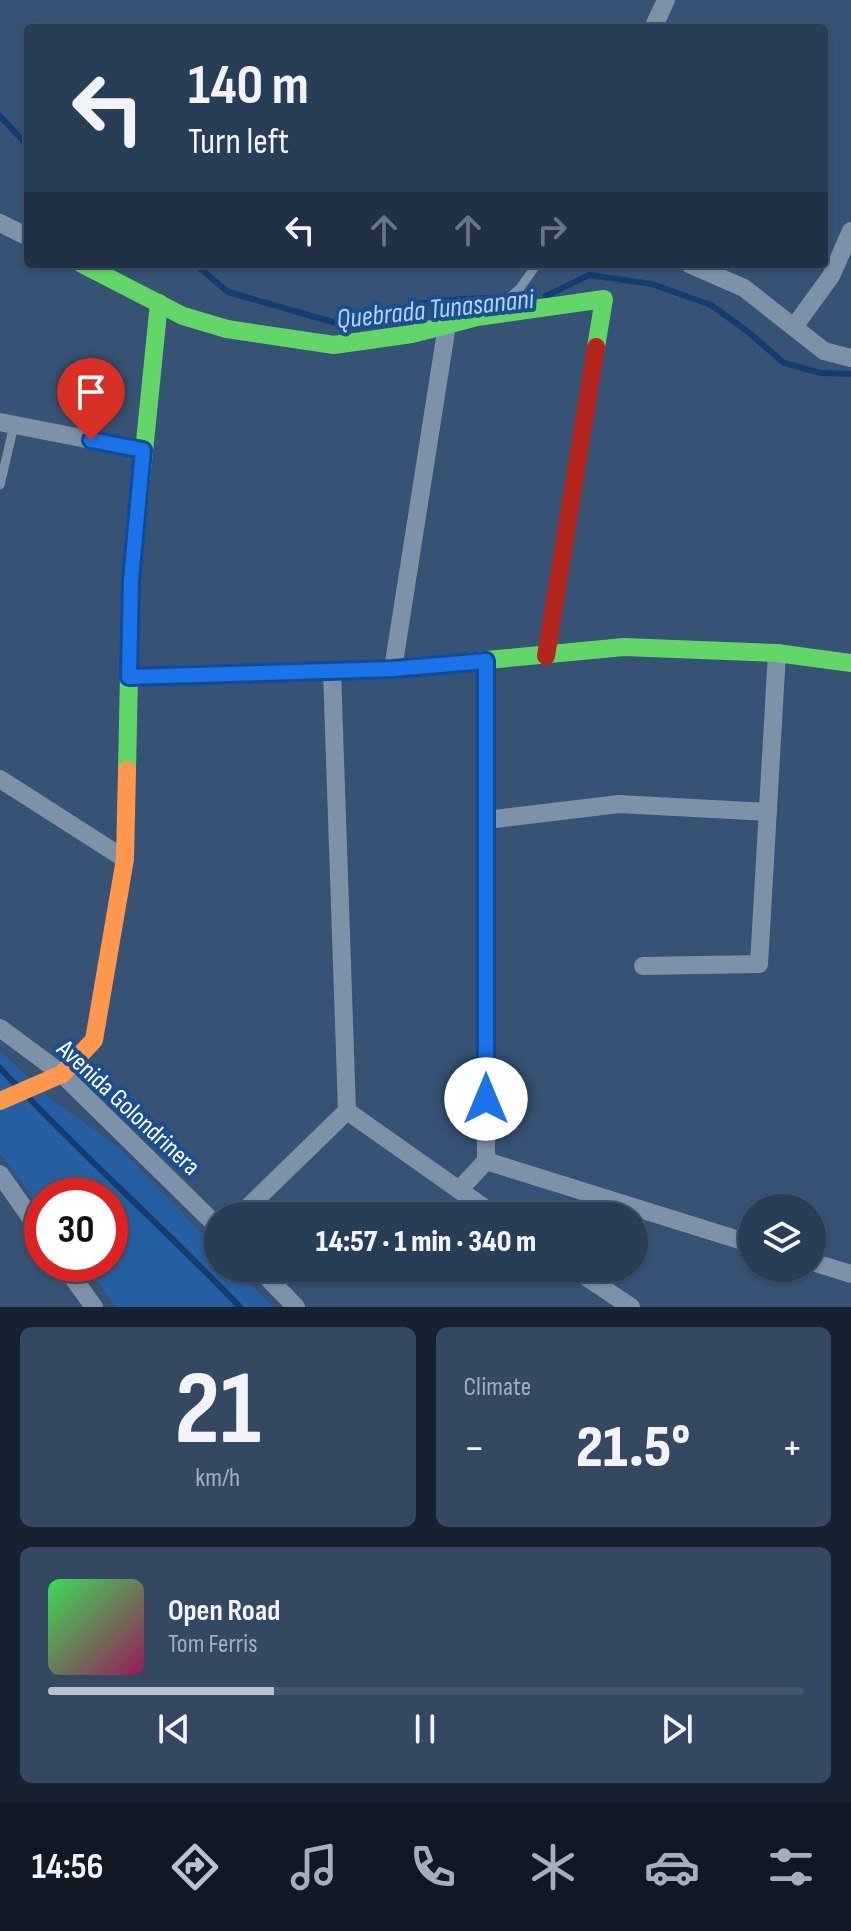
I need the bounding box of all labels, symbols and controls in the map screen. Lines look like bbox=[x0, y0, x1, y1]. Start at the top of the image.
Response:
text: 140 m bbox=[188, 53, 309, 120]
icon: left bbox=[56, 56, 160, 160]
text: Turn left bbox=[188, 121, 289, 164]
icon: left bbox=[278, 208, 322, 252]
icon: ahead bbox=[362, 208, 406, 252]
icon: ahead bbox=[446, 208, 490, 252]
icon: right bbox=[530, 208, 574, 252]
water label: Quebrada Tunasanani bbox=[335, 283, 536, 336]
pin bbox=[57, 358, 125, 440]
icon: arrive bbox=[69, 370, 113, 414]
street label: Avenida Golondrinera bbox=[49, 1033, 206, 1182]
position arrow bbox=[444, 1057, 528, 1141]
speed limit sign: 30 bbox=[24, 1178, 128, 1282]
map controls bbox=[738, 1194, 826, 1282]
button: layers bbox=[738, 1194, 826, 1282]
text: 14:57 · 1 min · 340 m bbox=[316, 1224, 536, 1260]
text: 21 bbox=[175, 1348, 261, 1473]
text: Climate bbox=[464, 1372, 531, 1403]
text: 21.5° bbox=[576, 1412, 690, 1484]
text: − bbox=[464, 1422, 485, 1475]
text: + bbox=[781, 1422, 803, 1475]
text: km/h bbox=[195, 1463, 240, 1494]
text: Open Road bbox=[168, 1593, 280, 1629]
text: Tom Ferris bbox=[168, 1629, 258, 1660]
icon: previous bbox=[152, 1707, 196, 1751]
icon: pause bbox=[403, 1707, 447, 1751]
icon: next bbox=[655, 1707, 699, 1751]
icon: directions bbox=[167, 1839, 223, 1895]
icon: music bbox=[286, 1839, 342, 1895]
icon: phone bbox=[405, 1839, 461, 1895]
icon: climate bbox=[525, 1839, 581, 1895]
icon: car bbox=[644, 1839, 700, 1895]
icon: filters bbox=[763, 1839, 819, 1895]
text: 14:56 bbox=[32, 1846, 104, 1889]

